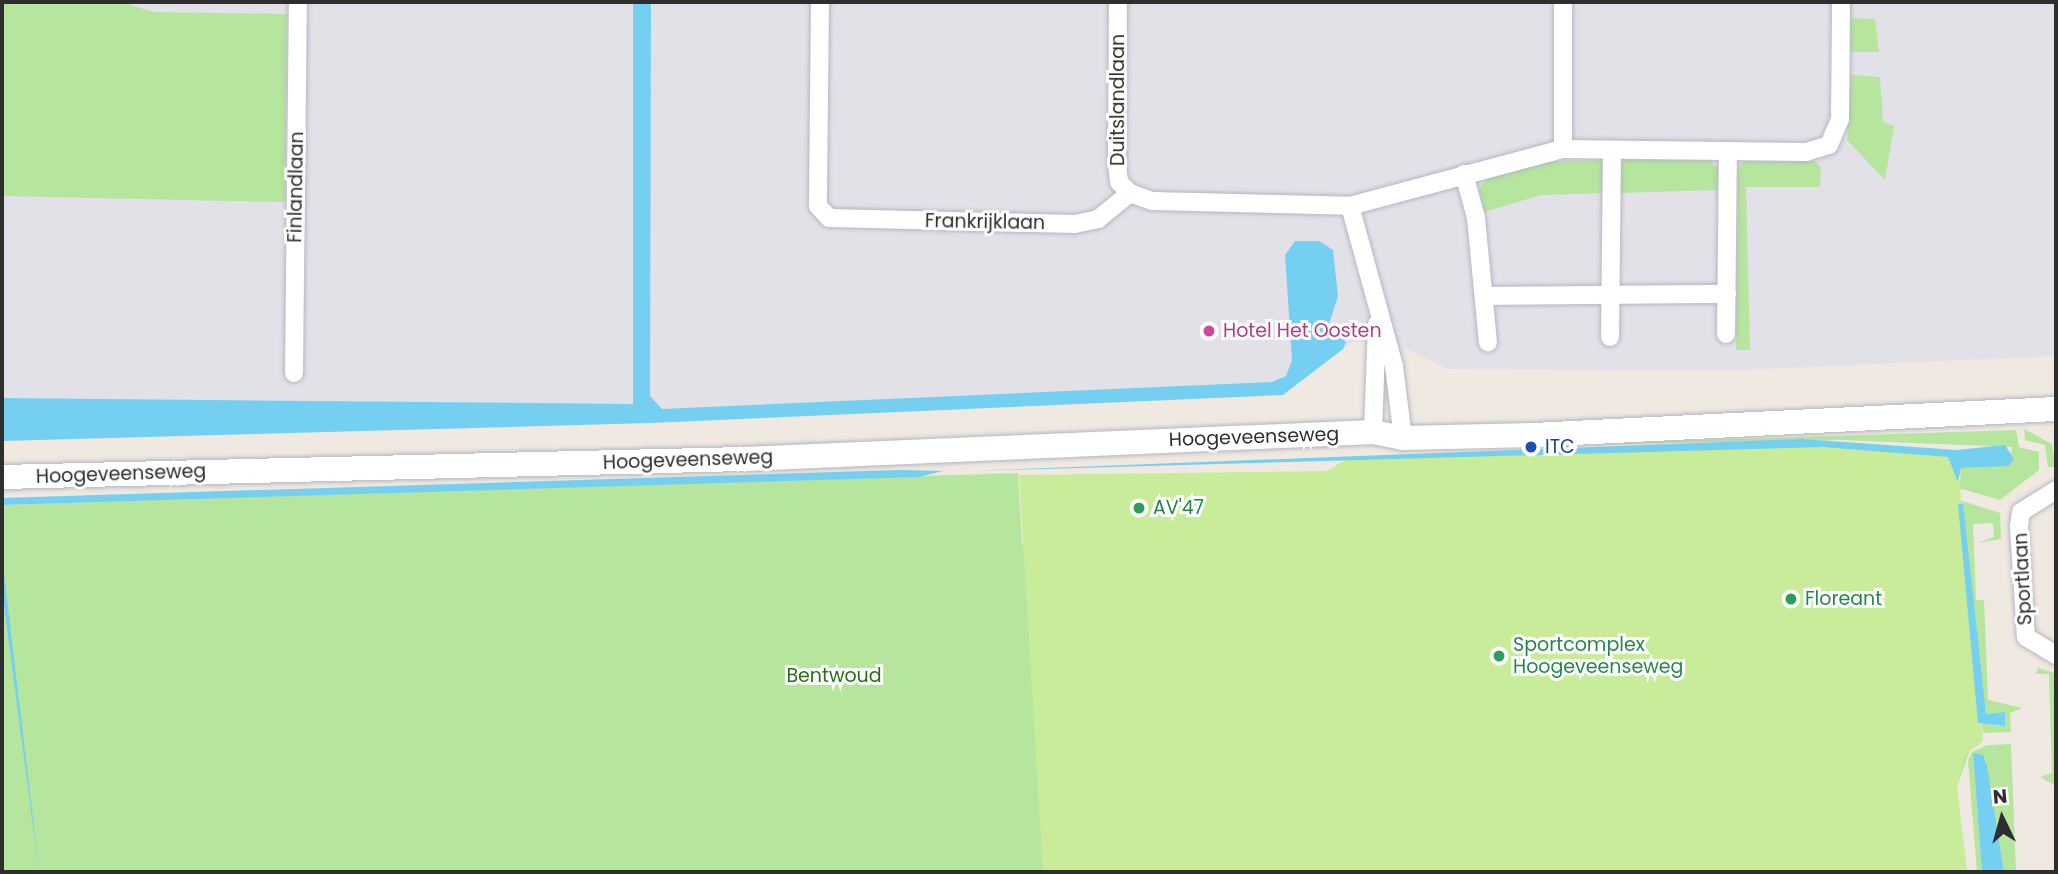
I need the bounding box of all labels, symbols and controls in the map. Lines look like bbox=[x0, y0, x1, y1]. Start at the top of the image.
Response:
street label: Duitslandlaan bbox=[1107, 34, 1129, 166]
street label: Finlandlaan bbox=[284, 131, 308, 243]
street label: Frankrijklaan bbox=[925, 210, 1045, 234]
place label: Hotel Het Oosten bbox=[1223, 320, 1382, 342]
marker: Hotel Het Oosten bbox=[1201, 323, 1217, 339]
street label: Hoogeveenseweg bbox=[1168, 423, 1340, 451]
place label: ITC bbox=[1545, 436, 1575, 458]
marker: ITC bbox=[1523, 439, 1539, 455]
street label: Hoogeveenseweg bbox=[602, 446, 774, 474]
street label: Hoogeveenseweg bbox=[35, 460, 207, 488]
place label: AV'47 bbox=[1153, 497, 1204, 519]
marker: AV'47 bbox=[1131, 500, 1147, 516]
street label: Sportlaan bbox=[2009, 532, 2037, 626]
place label: Floreant bbox=[1805, 588, 1882, 610]
marker: Floreant bbox=[1783, 591, 1799, 607]
place label: Sportcomplex Hoogeveenseweg bbox=[1513, 634, 1683, 678]
marker: Sportcomplex Hoogeveenseweg bbox=[1491, 648, 1507, 664]
park label: Bentwoud bbox=[786, 665, 882, 687]
north arrow bbox=[1967, 783, 2037, 853]
text: N bbox=[1992, 783, 2008, 811]

